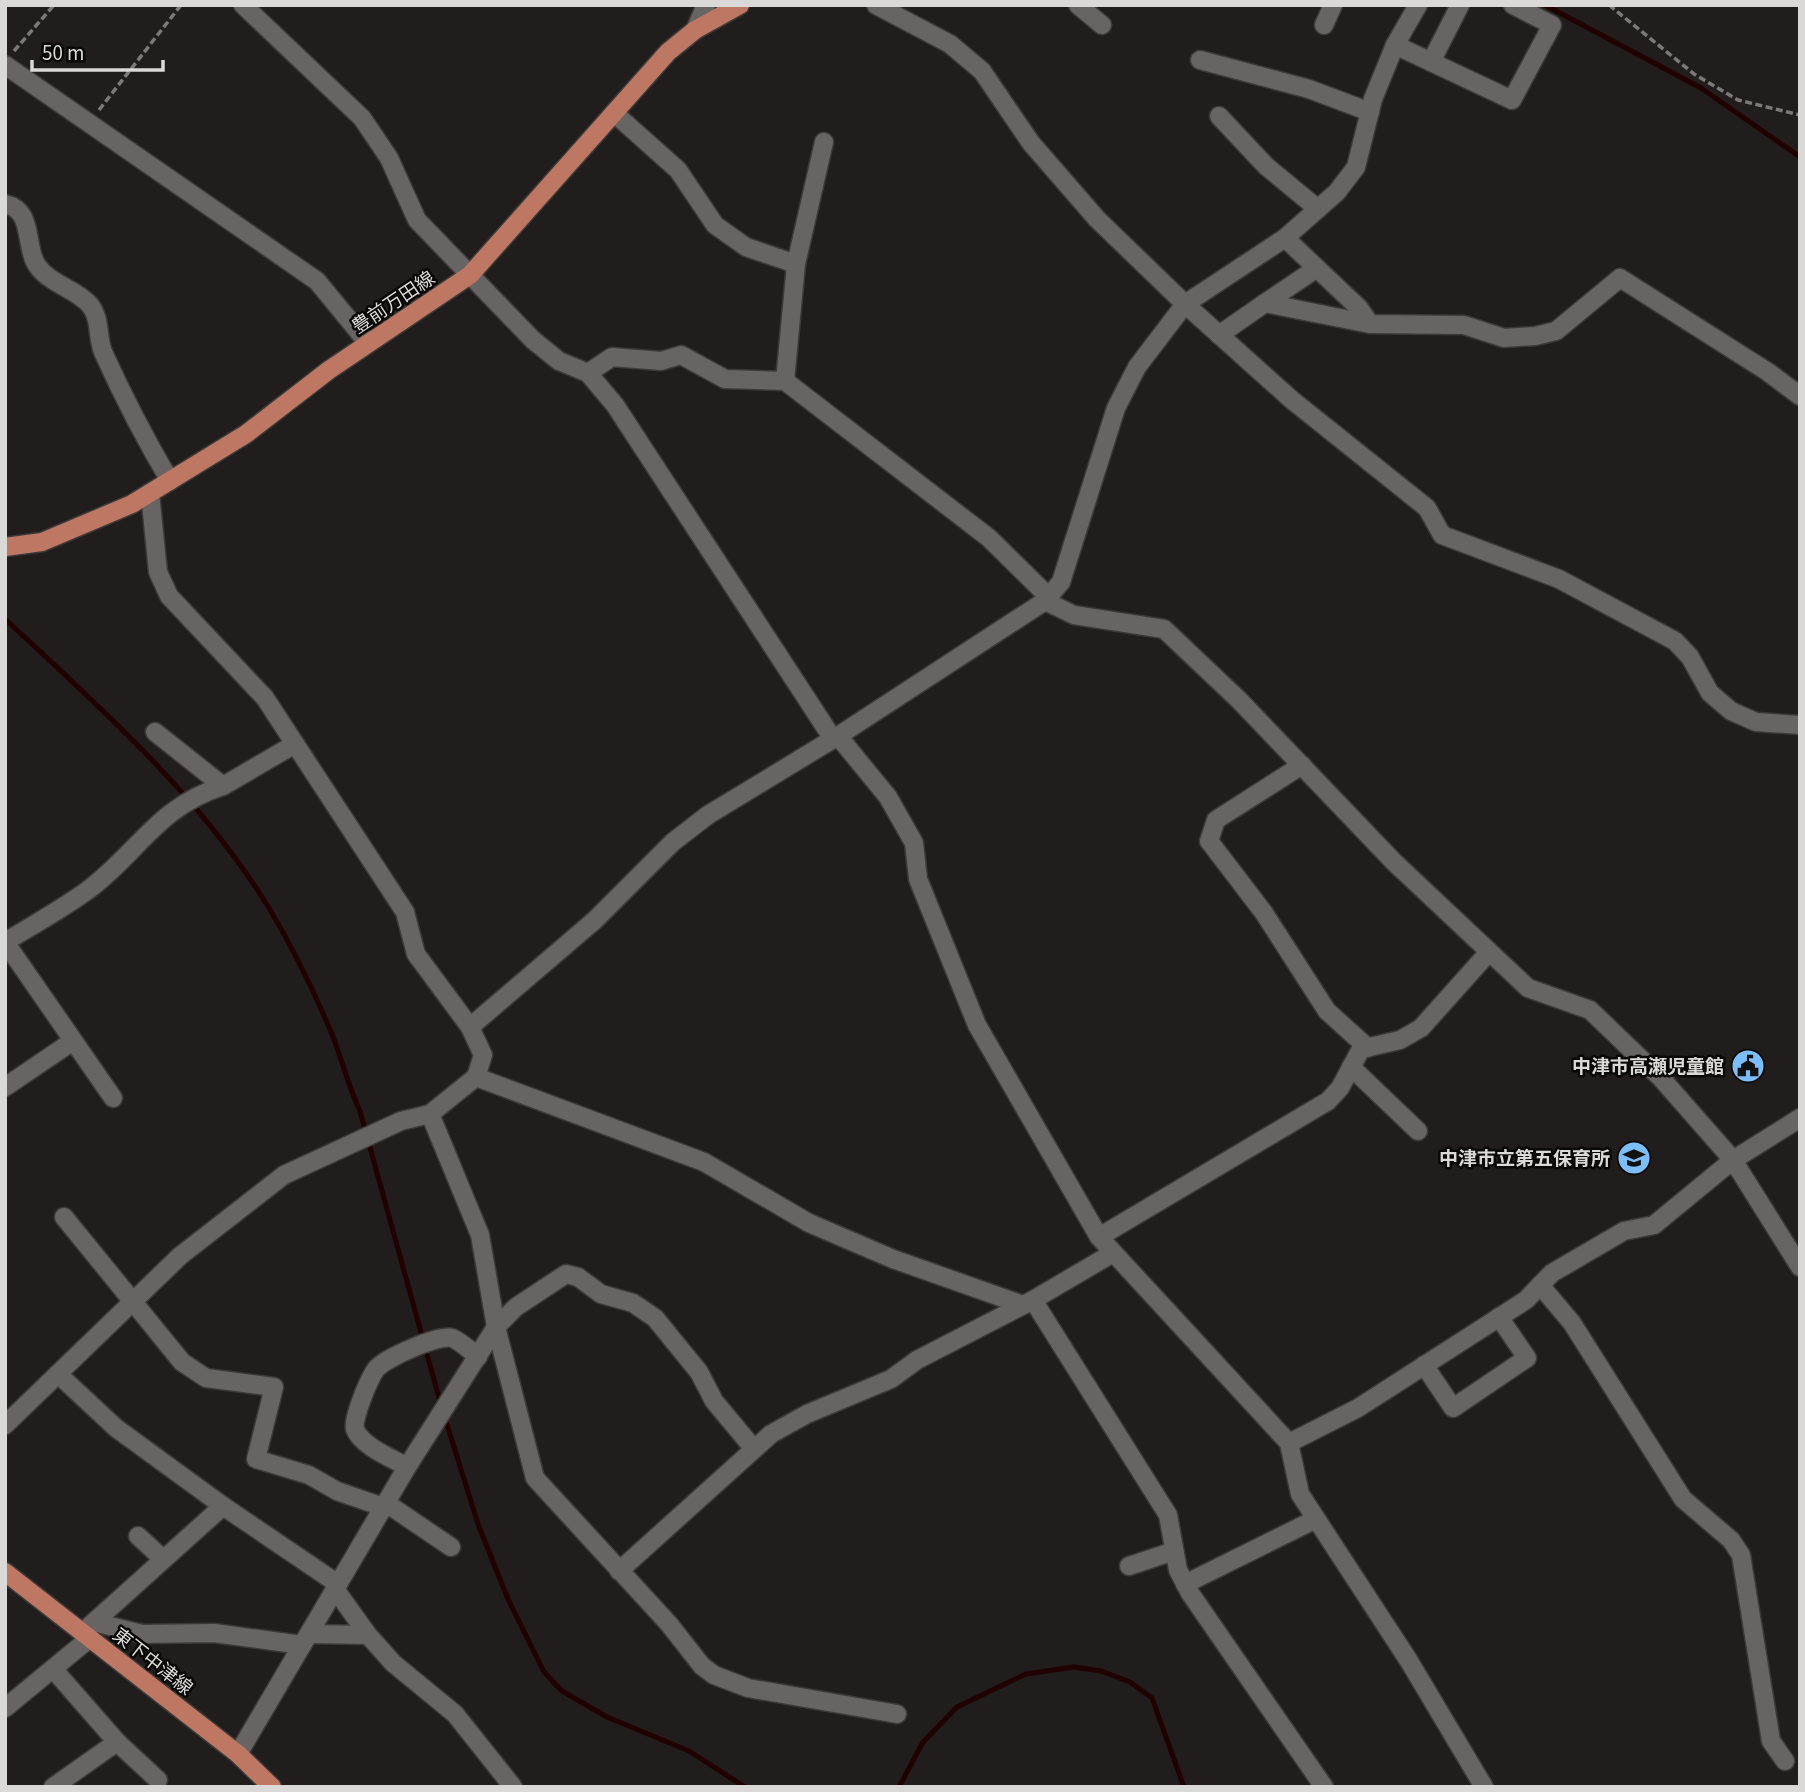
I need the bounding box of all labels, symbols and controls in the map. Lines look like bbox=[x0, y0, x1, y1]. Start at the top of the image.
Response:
scale bar bbox=[32, 28, 163, 72]
text: 50 m bbox=[42, 38, 84, 68]
street label: 豊前万田線 bbox=[347, 265, 441, 341]
public building icon: 中津市高瀬児童館 bbox=[1729, 1047, 1767, 1085]
place label: 中津市高瀬児童館 bbox=[1572, 1054, 1724, 1081]
school or university icon: 中津市立第五保育所 bbox=[1615, 1139, 1653, 1177]
place label: 中津市立第五保育所 bbox=[1439, 1146, 1610, 1173]
street label: 東下中津線 bbox=[106, 1622, 198, 1702]

